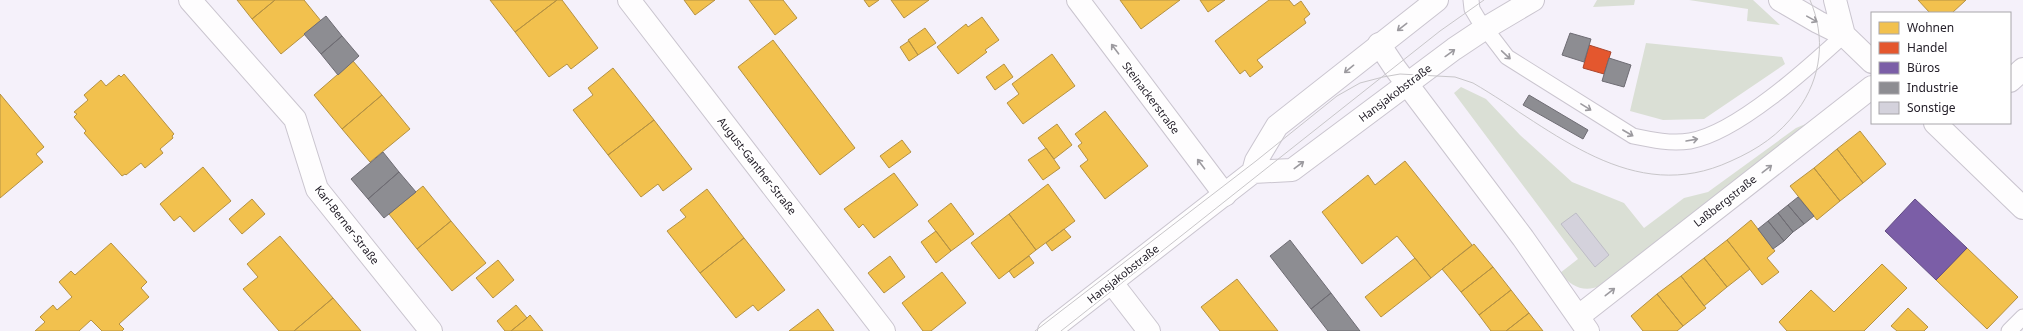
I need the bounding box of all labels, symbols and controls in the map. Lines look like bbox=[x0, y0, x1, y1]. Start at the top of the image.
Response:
legend bbox=[1871, 12, 2011, 124]
one-way arrow bbox=[1805, 15, 1817, 23]
text: Wohnen bbox=[1907, 19, 1954, 36]
one-way arrow bbox=[1396, 23, 1407, 31]
text: Handel bbox=[1907, 39, 1947, 56]
one-way arrow bbox=[1110, 44, 1119, 55]
one-way arrow bbox=[1444, 49, 1455, 57]
one-way arrow bbox=[1501, 50, 1511, 60]
street label: Steinackerstraße bbox=[1119, 59, 1184, 137]
text: Büros bbox=[1907, 59, 1940, 76]
street label: Hansjakobstraße bbox=[1355, 60, 1434, 125]
one-way arrow bbox=[1343, 64, 1354, 73]
text: Industrie bbox=[1907, 79, 1958, 96]
text: Sonstige bbox=[1907, 99, 1956, 116]
one-way arrow bbox=[1580, 103, 1592, 111]
street label: August-Ganther-Straße bbox=[715, 114, 800, 218]
one-way arrow bbox=[1622, 129, 1634, 137]
one-way arrow bbox=[1685, 136, 1698, 144]
one-way arrow bbox=[1197, 159, 1206, 170]
one-way arrow bbox=[1294, 160, 1305, 169]
one-way arrow bbox=[1762, 165, 1773, 173]
street label: Laßbergstraße bbox=[1690, 171, 1759, 230]
street label: Karl-Berner-Straße bbox=[312, 182, 383, 267]
street label: Hansjakobstraße bbox=[1084, 241, 1162, 306]
one-way arrow bbox=[1604, 287, 1615, 296]

